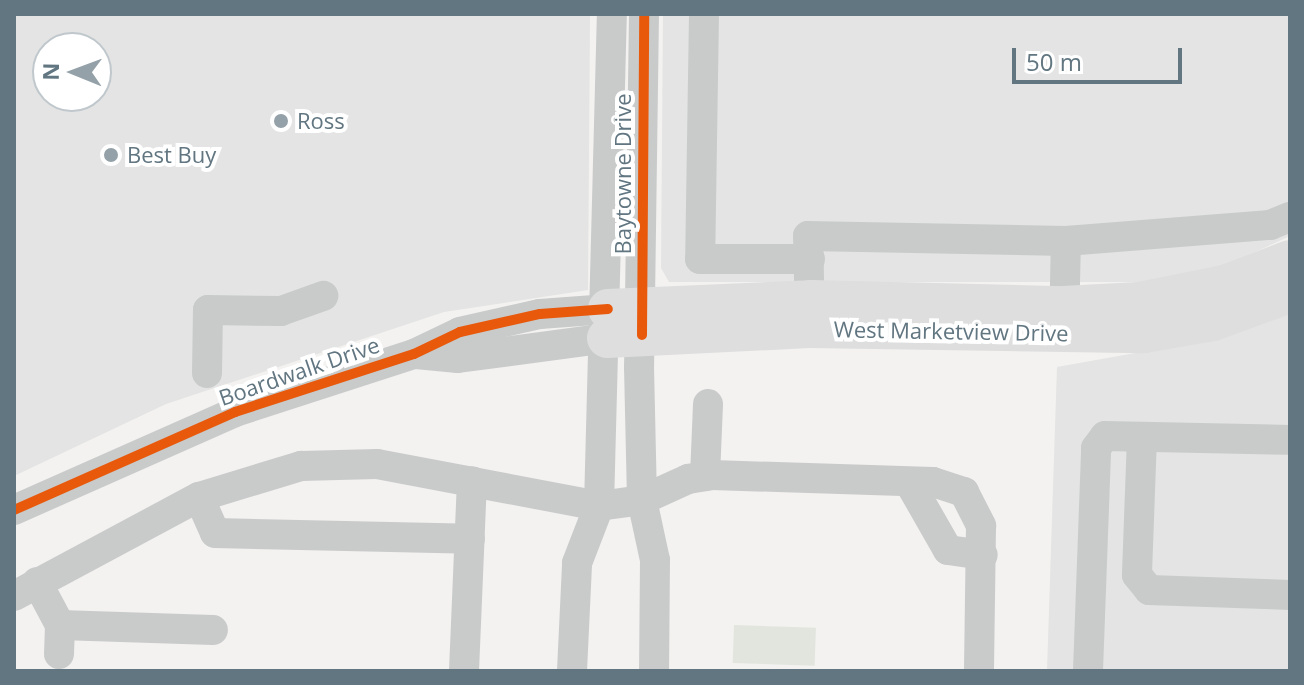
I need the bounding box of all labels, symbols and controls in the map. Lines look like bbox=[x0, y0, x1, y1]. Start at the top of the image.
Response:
north arrow bbox=[32, 32, 112, 112]
scale bar bbox=[1016, 32, 1186, 82]
text: 50 m bbox=[1026, 45, 1082, 78]
text: N bbox=[35, 62, 65, 81]
street label: Baytowne Drive bbox=[610, 94, 636, 254]
place label: Ross bbox=[297, 108, 345, 134]
marker: Ross bbox=[272, 112, 290, 130]
place label: Best Buy bbox=[127, 142, 216, 168]
marker: Best Buy bbox=[102, 146, 120, 164]
street label: West Marketview Drive bbox=[833, 316, 1069, 346]
street label: Boardwalk Drive bbox=[215, 331, 383, 411]

